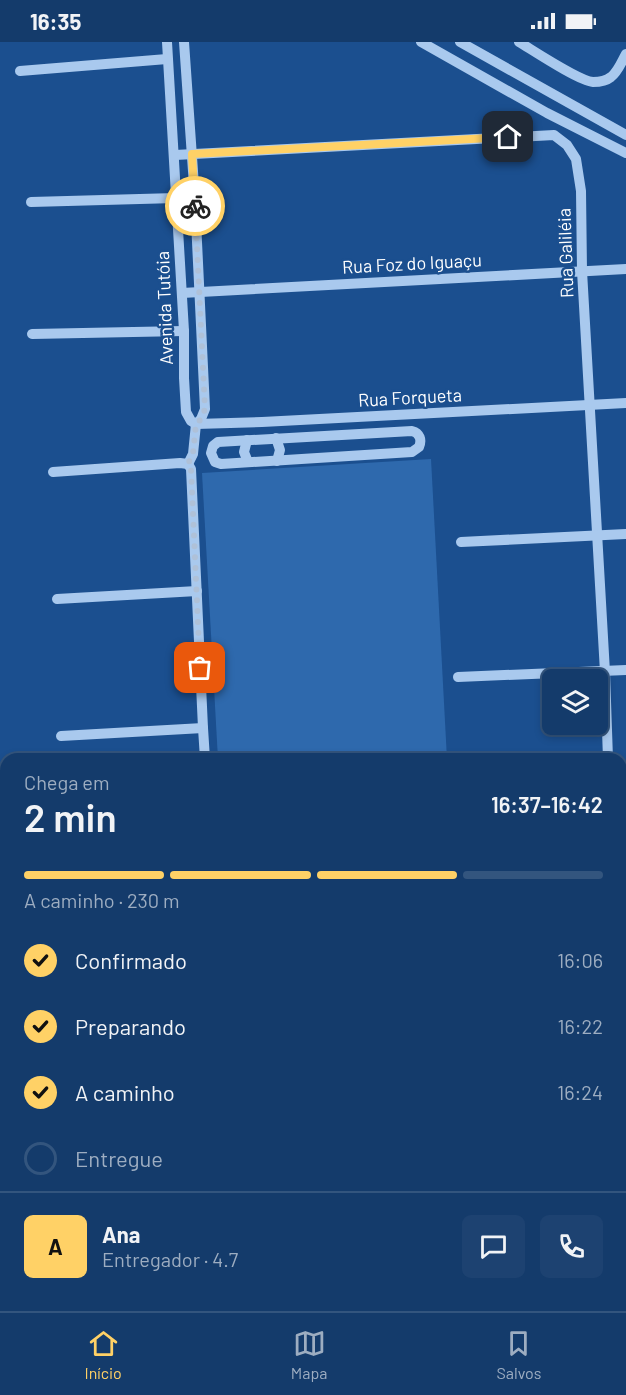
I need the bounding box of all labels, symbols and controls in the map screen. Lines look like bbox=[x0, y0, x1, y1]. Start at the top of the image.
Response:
text: 16:35 bbox=[30, 8, 81, 34]
pin bbox=[482, 111, 533, 162]
icon: home bbox=[491, 120, 524, 153]
courier bbox=[165, 176, 225, 236]
icon: bike bbox=[179, 190, 212, 223]
street label: Rua Galiléia bbox=[552, 208, 578, 298]
street label: Rua Foz do Iguaçu bbox=[342, 248, 482, 278]
street label: Avenida Tutóia bbox=[151, 251, 177, 365]
street label: Rua Forqueta bbox=[357, 383, 462, 411]
pin bbox=[174, 642, 225, 693]
icon: bag bbox=[183, 651, 216, 684]
map controls bbox=[542, 669, 608, 735]
button: layers bbox=[542, 669, 608, 735]
text: Chega em bbox=[24, 770, 110, 794]
text: 16:37–16:42 bbox=[491, 791, 603, 817]
text: 2 min bbox=[24, 793, 117, 840]
text: A caminho · 230 m bbox=[24, 888, 180, 912]
icon: check bbox=[24, 944, 57, 977]
text: Confirmado bbox=[75, 947, 187, 973]
text: 16:06 bbox=[557, 948, 603, 972]
icon: check bbox=[24, 1010, 57, 1043]
text: Preparando bbox=[75, 1013, 186, 1039]
text: 16:22 bbox=[557, 1014, 603, 1038]
icon: check bbox=[24, 1076, 57, 1109]
text: A caminho bbox=[75, 1079, 175, 1105]
text: 16:24 bbox=[557, 1080, 603, 1104]
text: Entregue bbox=[75, 1145, 163, 1171]
button: chat bbox=[462, 1215, 525, 1278]
button: phone bbox=[540, 1215, 603, 1278]
text: Ana bbox=[102, 1221, 140, 1247]
text: A bbox=[48, 1233, 63, 1259]
text: Entregador · 4.7 bbox=[102, 1247, 238, 1271]
tab: Início bbox=[85, 1327, 122, 1382]
tab: Mapa bbox=[291, 1327, 327, 1382]
tab: Salvos bbox=[497, 1327, 541, 1382]

